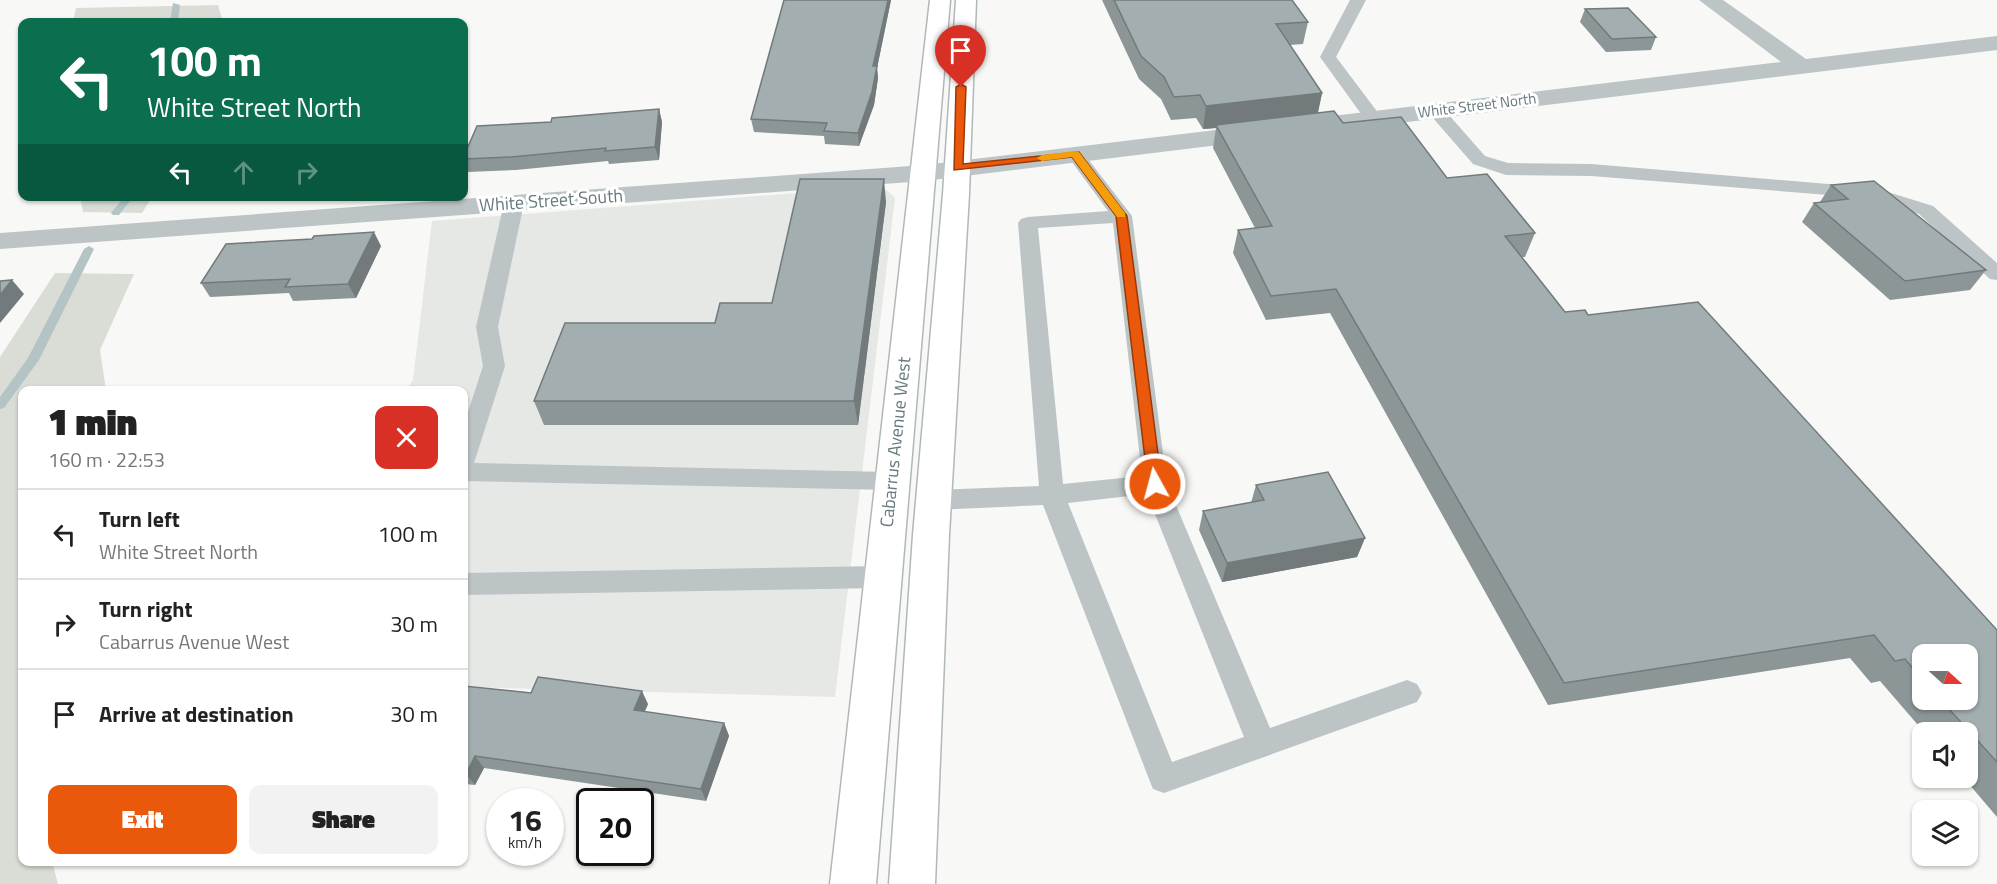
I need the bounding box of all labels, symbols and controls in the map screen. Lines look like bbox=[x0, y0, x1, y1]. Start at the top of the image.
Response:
pin bbox=[935, 25, 986, 87]
text: 100 m bbox=[147, 28, 262, 92]
icon: arrive bbox=[944, 34, 977, 67]
icon: left bbox=[48, 42, 126, 120]
text: White Street North bbox=[147, 86, 362, 127]
street label: White Street North bbox=[1416, 86, 1538, 124]
icon: left bbox=[164, 156, 197, 189]
icon: ahead bbox=[227, 156, 260, 189]
icon: right bbox=[290, 156, 323, 189]
street label: White Street South bbox=[478, 182, 624, 218]
street label: Cabarrus Avenue West bbox=[873, 355, 917, 529]
text: 1 min bbox=[48, 394, 137, 449]
button: close bbox=[375, 406, 438, 469]
text: 160 m · 22:53 bbox=[48, 444, 165, 475]
position arrow bbox=[1123, 452, 1187, 516]
text: Turn left bbox=[99, 502, 180, 536]
text: 100 m bbox=[378, 517, 438, 551]
icon: left bbox=[48, 518, 81, 551]
text: White Street North bbox=[99, 536, 258, 567]
text: Turn right bbox=[99, 592, 193, 626]
text: 30 m bbox=[390, 607, 438, 641]
icon: right bbox=[48, 608, 81, 641]
text: Cabarrus Avenue West bbox=[99, 626, 289, 657]
north arrow bbox=[1912, 644, 1978, 710]
map controls bbox=[1912, 644, 1978, 866]
text: Arrive at destination bbox=[99, 697, 294, 731]
text: 30 m bbox=[390, 697, 438, 731]
icon: arrive bbox=[48, 698, 81, 731]
button: sound bbox=[1912, 722, 1978, 788]
button: Exit bbox=[48, 785, 237, 854]
button: Share bbox=[249, 785, 438, 854]
speed limit sign: 20 bbox=[576, 788, 654, 866]
text: 16 bbox=[508, 797, 542, 843]
button: layers bbox=[1912, 800, 1978, 866]
text: km/h bbox=[508, 831, 542, 854]

